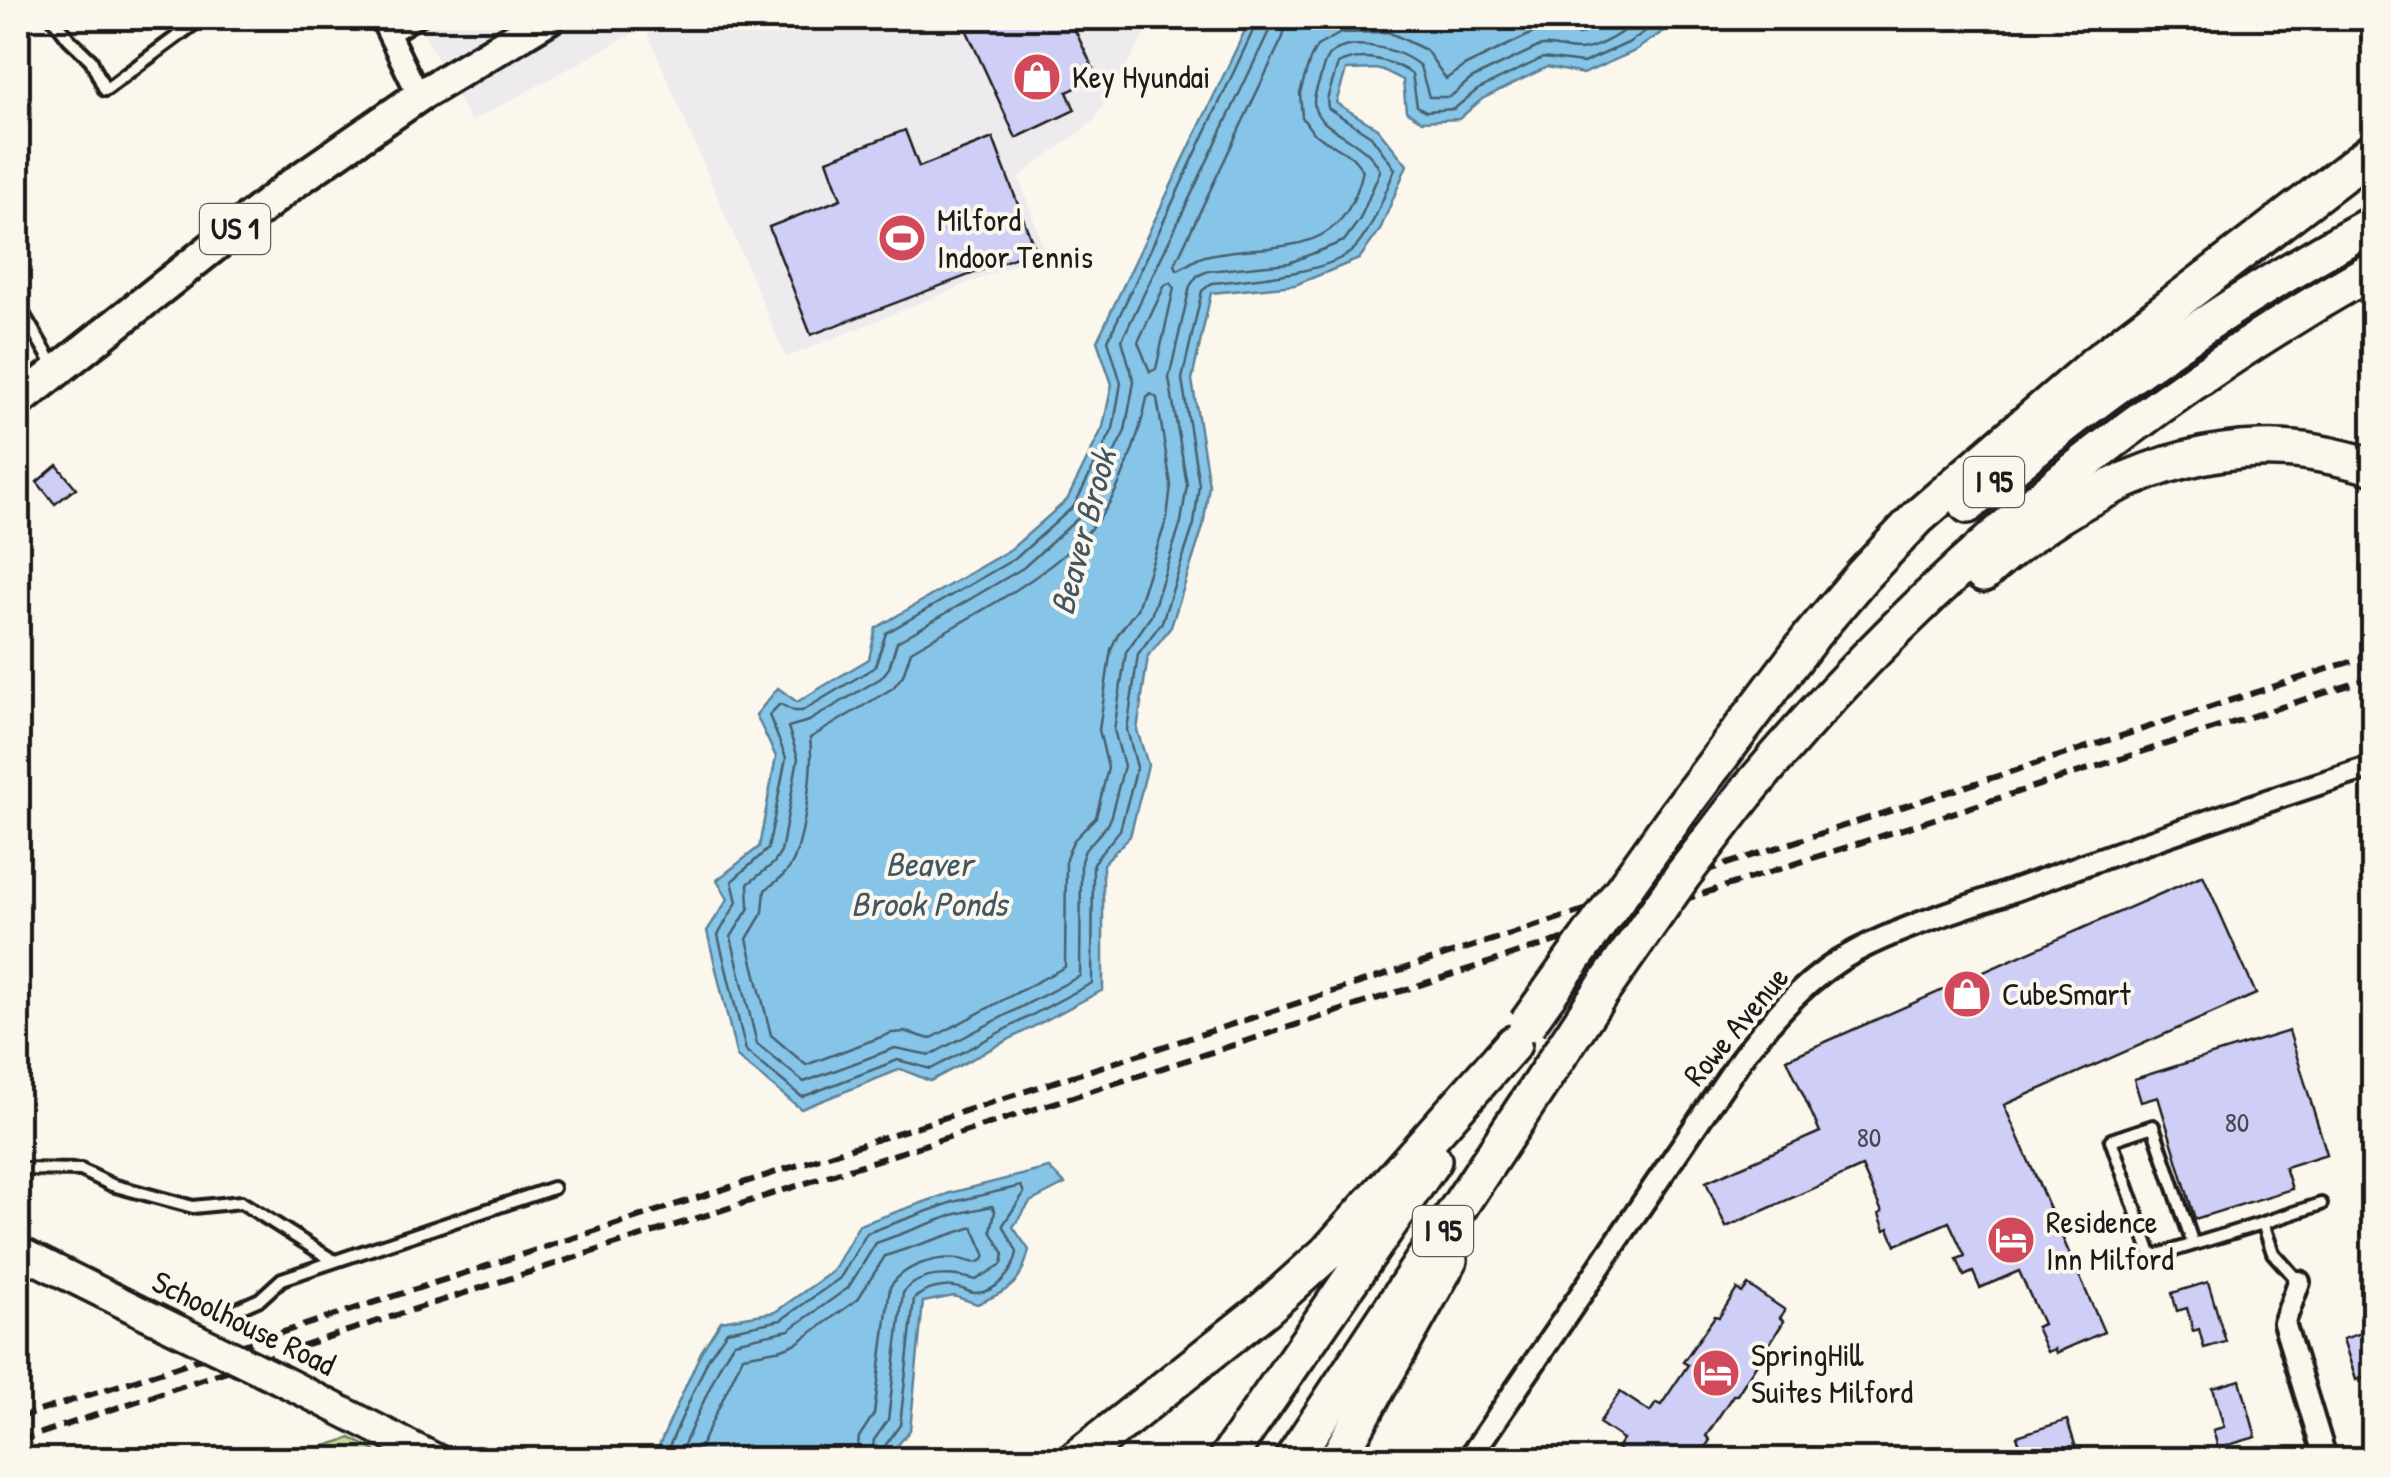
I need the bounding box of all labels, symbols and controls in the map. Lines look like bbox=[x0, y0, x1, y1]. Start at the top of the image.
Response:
shop icon: Key Hyundai bbox=[1011, 51, 1063, 103]
place label: Key Hyundai bbox=[1072, 55, 1210, 98]
place label: Milford Indoor Tennis bbox=[937, 198, 1093, 278]
road number: US 1 bbox=[200, 204, 270, 254]
sports icon: Milford Indoor Tennis bbox=[876, 212, 928, 264]
water label: Beaver Brook bbox=[1038, 441, 1128, 619]
road number: I 95 bbox=[1964, 457, 2024, 507]
water label: Beaver Brook Ponds bbox=[851, 840, 1010, 927]
street label: Rowe Avenue bbox=[1673, 957, 1798, 1094]
shop icon: CubeSmart bbox=[1941, 968, 1993, 1020]
place label: CubeSmart bbox=[2002, 972, 2132, 1015]
house number: 80 bbox=[2225, 1103, 2249, 1141]
house number: 80 bbox=[1857, 1118, 1881, 1156]
place label: Residence Inn Milford bbox=[2046, 1200, 2174, 1280]
road number: I 95 bbox=[1413, 1206, 1473, 1256]
hotel icon: Residence Inn Milford bbox=[1985, 1214, 2037, 1266]
street label: Schoolhouse Road bbox=[145, 1260, 343, 1385]
place label: SpringHill Suites Milford bbox=[1751, 1333, 1913, 1413]
hotel icon: SpringHill Suites Milford bbox=[1690, 1347, 1742, 1399]

